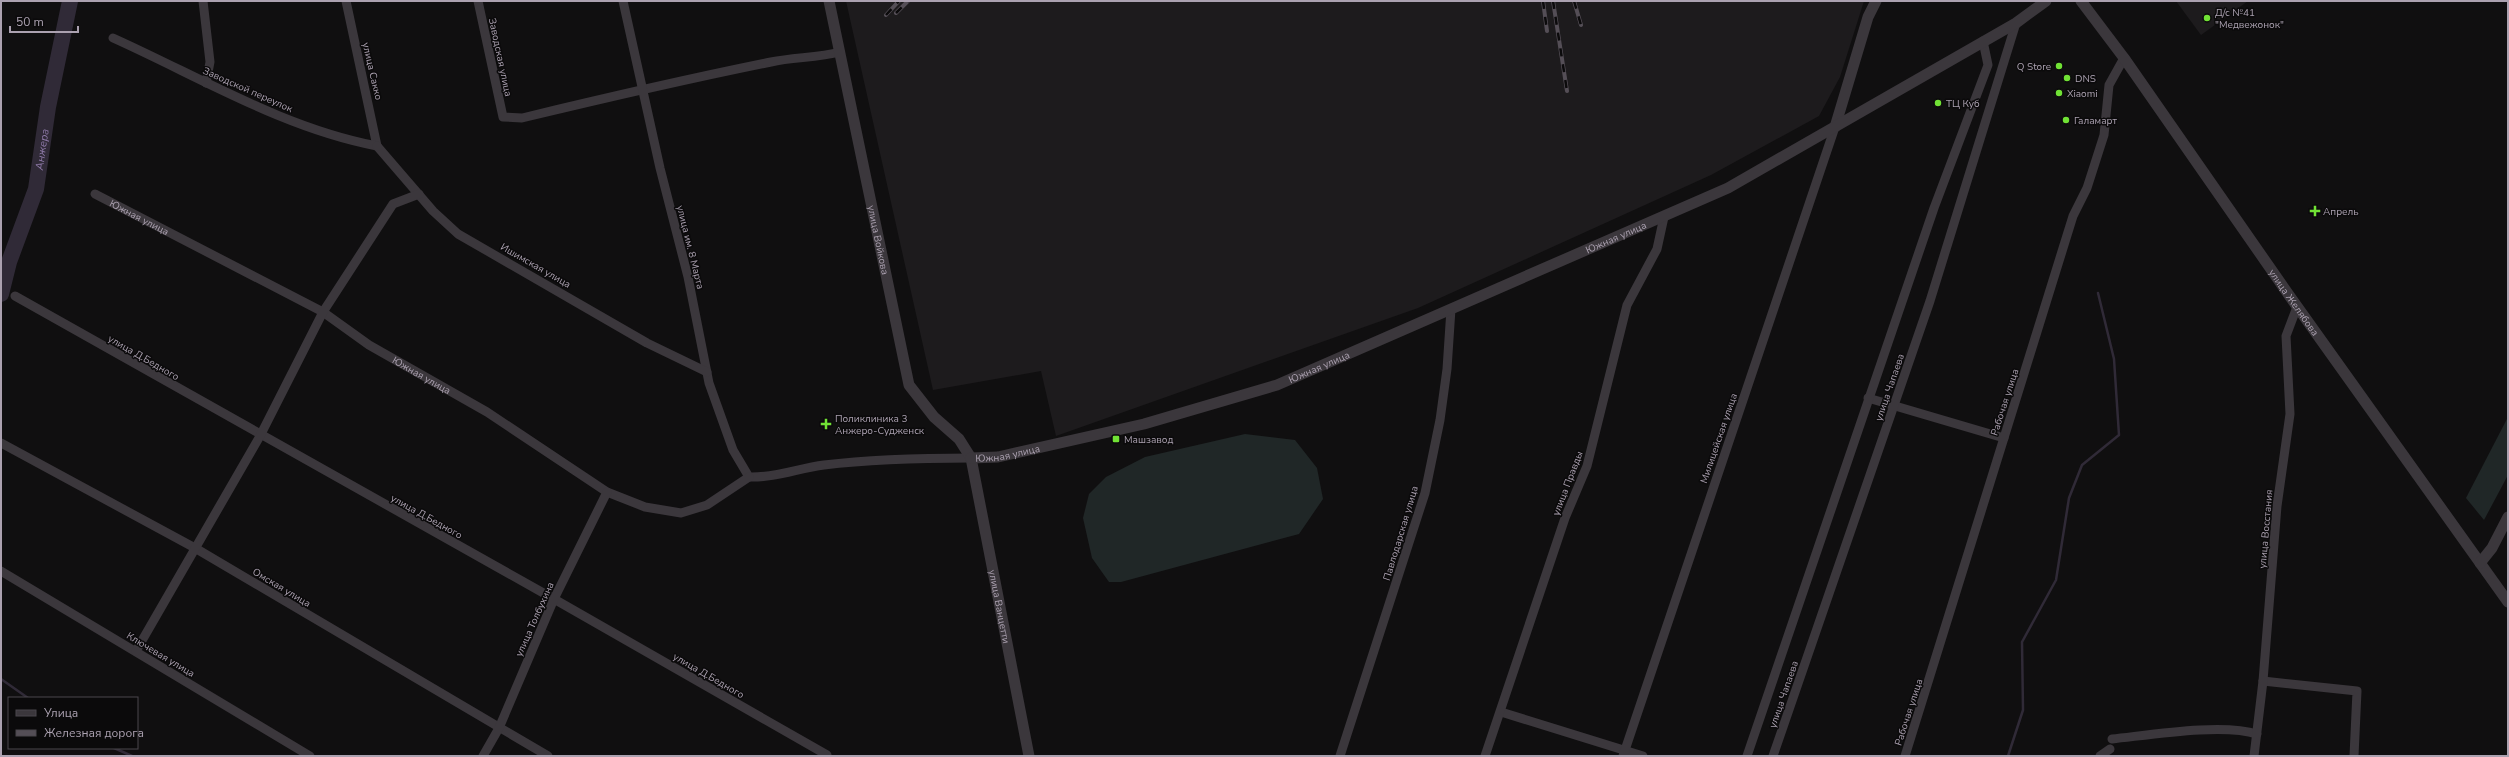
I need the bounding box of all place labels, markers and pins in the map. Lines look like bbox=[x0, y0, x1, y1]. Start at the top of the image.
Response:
place label: Д/с №41 "Медвежонок" bbox=[2215, 6, 2284, 32]
marker: Д/с №41 "Медвежонок" bbox=[2202, 13, 2212, 23]
place label: Q Store bbox=[2017, 60, 2051, 74]
marker: Q Store bbox=[2054, 61, 2064, 71]
place label: DNS bbox=[2075, 72, 2096, 86]
marker: DNS bbox=[2062, 73, 2072, 83]
place label: Xiaomi bbox=[2067, 87, 2098, 101]
marker: Xiaomi bbox=[2054, 88, 2064, 98]
place label: ТЦ Куб bbox=[1946, 97, 1980, 111]
marker: ТЦ Куб bbox=[1933, 98, 1943, 108]
place label: Галамарт bbox=[2074, 114, 2117, 128]
marker: Галамарт bbox=[2061, 115, 2071, 125]
place label: Апрель bbox=[2323, 205, 2359, 219]
marker: Апрель bbox=[2310, 206, 2320, 216]
place label: Поликлиника 3 Анжеро-Судженск bbox=[835, 412, 925, 438]
marker: Поликлиника 3 Анжеро-Судженск bbox=[820, 418, 832, 430]
place label: Машзавод bbox=[1124, 433, 1173, 447]
marker: Машзавод bbox=[1111, 434, 1121, 444]

